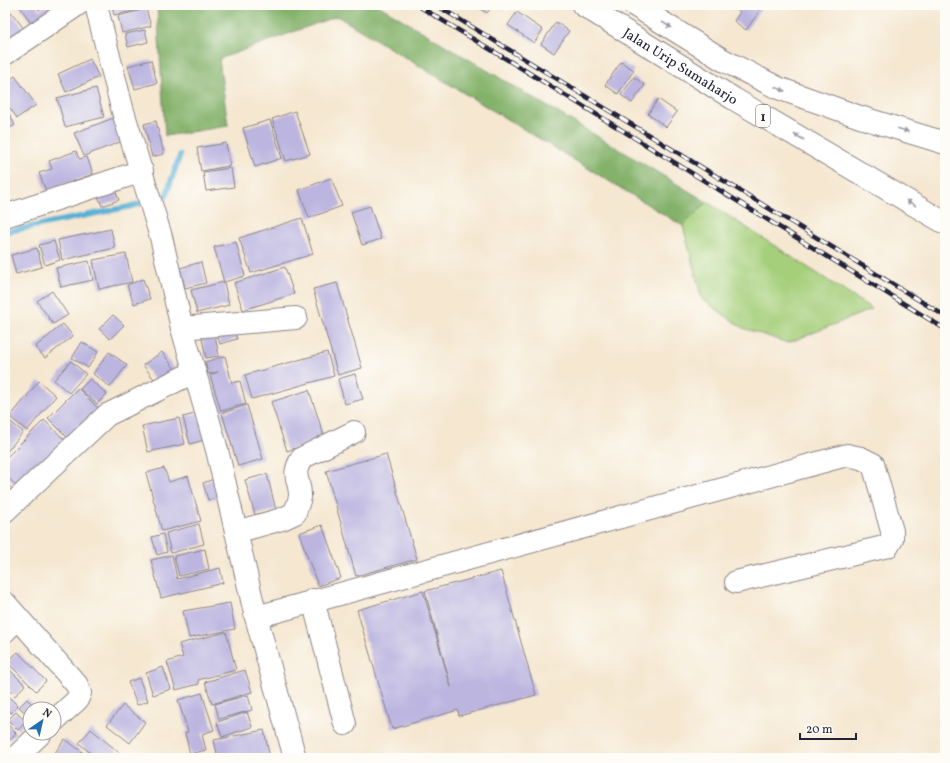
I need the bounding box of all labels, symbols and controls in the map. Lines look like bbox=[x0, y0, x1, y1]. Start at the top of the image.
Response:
one-way arrow bbox=[661, 22, 673, 29]
street label: Jalan Urip Sumaharjo bbox=[619, 24, 741, 110]
one-way arrow bbox=[775, 86, 787, 92]
road number: 1 bbox=[756, 105, 770, 127]
one-way arrow bbox=[898, 127, 910, 133]
one-way arrow bbox=[793, 134, 805, 141]
one-way arrow bbox=[906, 199, 916, 207]
north arrow bbox=[22, 701, 62, 741]
text: N bbox=[39, 705, 54, 722]
scale bar bbox=[800, 715, 856, 741]
text: 20 m bbox=[806, 722, 833, 738]

